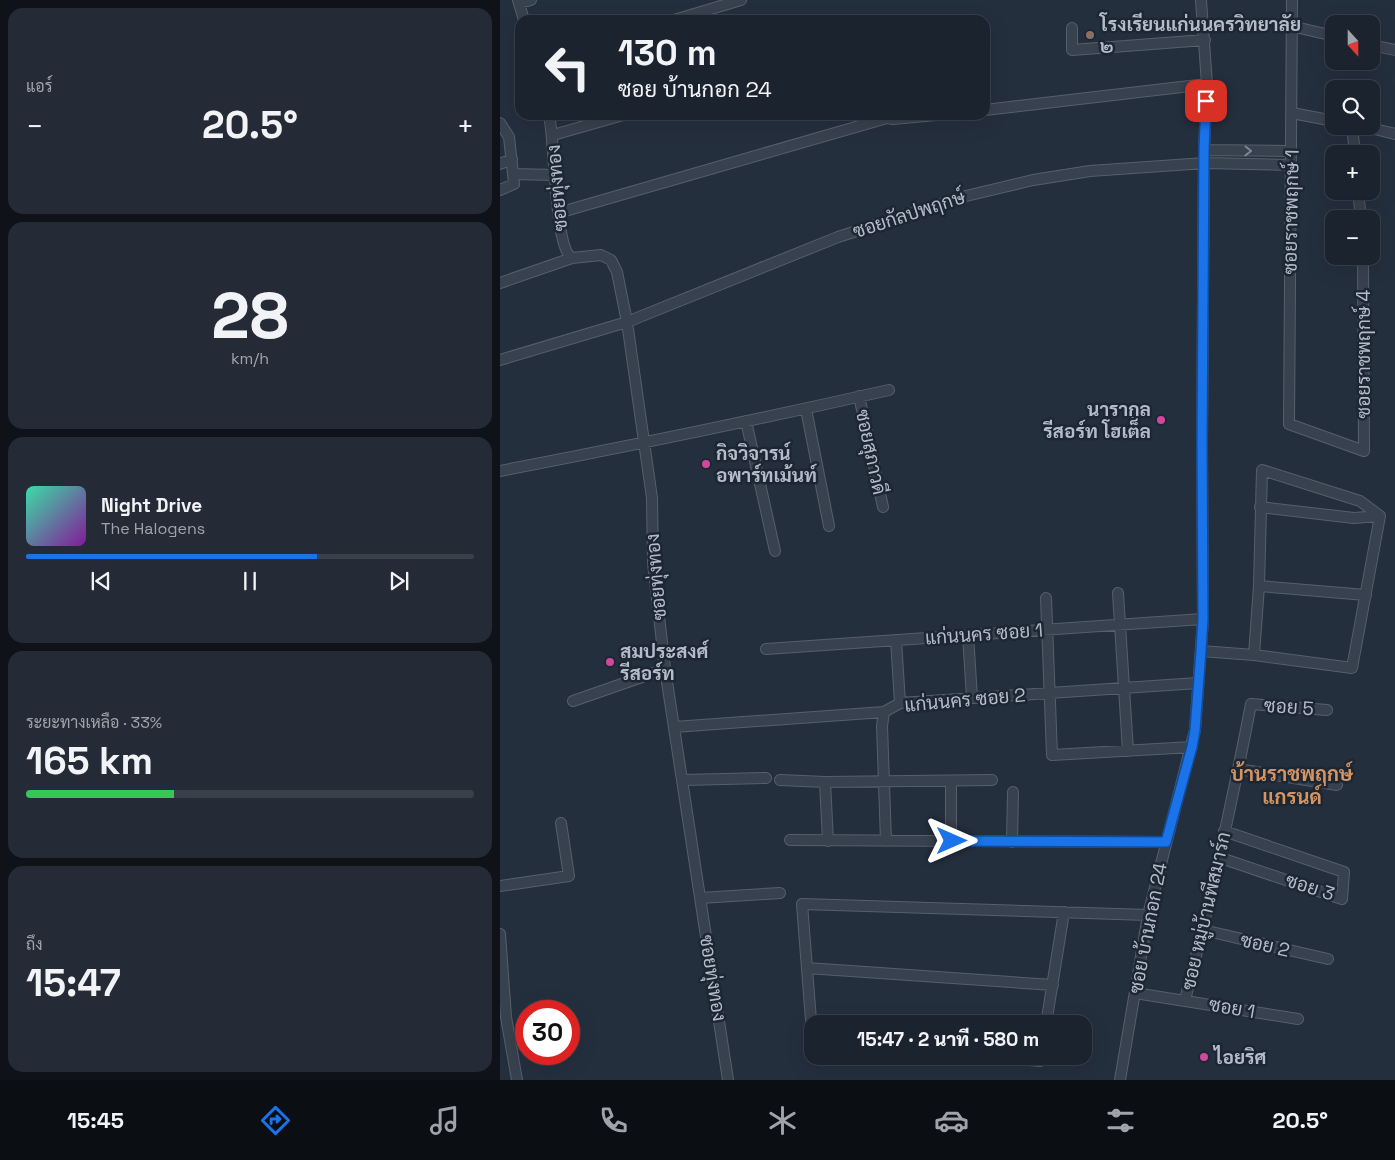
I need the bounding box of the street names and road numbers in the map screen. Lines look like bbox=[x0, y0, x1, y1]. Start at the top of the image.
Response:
street label: ซอยทุ่งทอง bbox=[541, 144, 573, 232]
street label: ซอยราชพฤกษ์ 1 bbox=[1277, 149, 1305, 275]
street label: ซอยกัลปพฤกษ์ bbox=[850, 184, 969, 244]
street label: ซอยราชพฤกษ์ 4 bbox=[1351, 289, 1376, 418]
street label: ซอยสุภาวดี bbox=[850, 407, 892, 497]
street label: ซอยทุ่งทอง bbox=[640, 533, 672, 621]
street label: แก่นนคร ซอย 1 bbox=[924, 617, 1044, 651]
street label: แก่นนคร ซอย 2 bbox=[903, 682, 1027, 718]
street label: ซอย 5 bbox=[1263, 693, 1315, 721]
street label: ซอย หมู่บ้านพีสมาร์ก bbox=[1176, 829, 1237, 993]
street label: ซอย บ้านกอก 24 bbox=[1123, 860, 1173, 996]
street label: ซอย 3 bbox=[1282, 867, 1338, 907]
street label: ซอย 2 bbox=[1238, 927, 1292, 963]
street label: ซอยทุ่งทอง bbox=[694, 933, 732, 1023]
street label: ซอย 1 bbox=[1207, 992, 1257, 1024]

